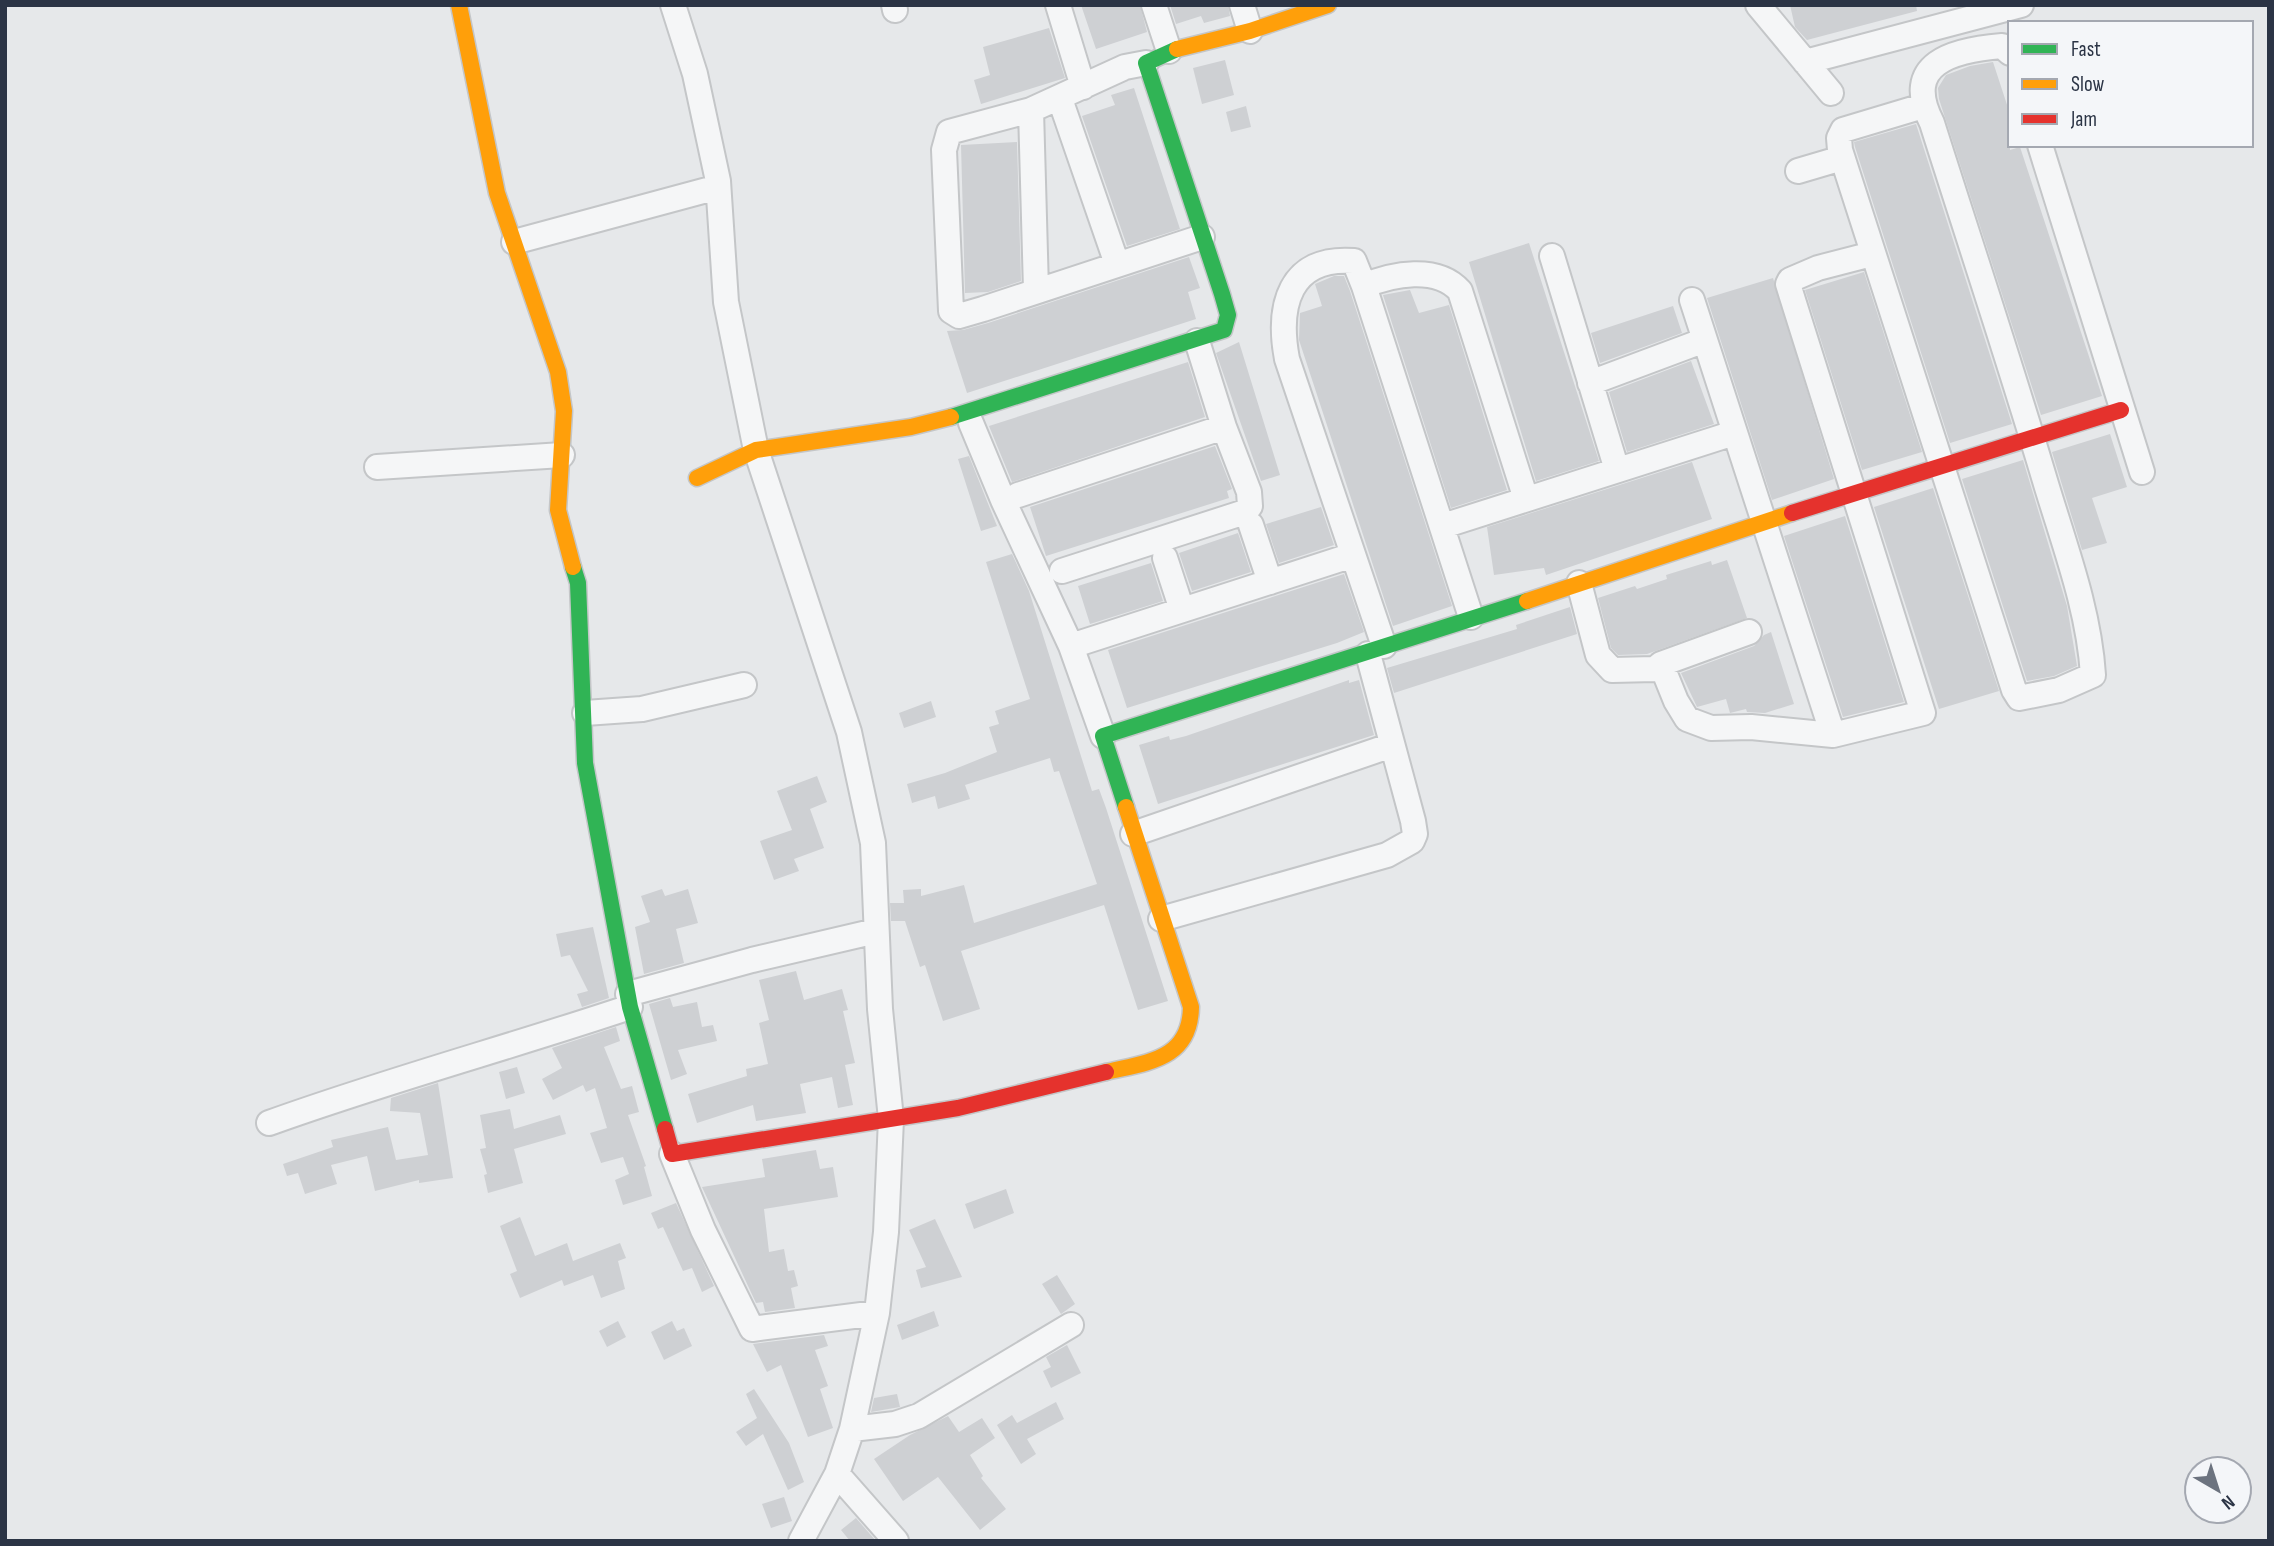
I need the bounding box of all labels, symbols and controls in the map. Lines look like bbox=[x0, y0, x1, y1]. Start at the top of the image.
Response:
legend bbox=[2008, 21, 2253, 147]
text: Fast bbox=[2071, 37, 2101, 62]
text: Slow bbox=[2071, 72, 2105, 97]
text: Jam bbox=[2070, 107, 2097, 132]
north arrow bbox=[2183, 1455, 2253, 1525]
text: N bbox=[2217, 1490, 2239, 1514]

